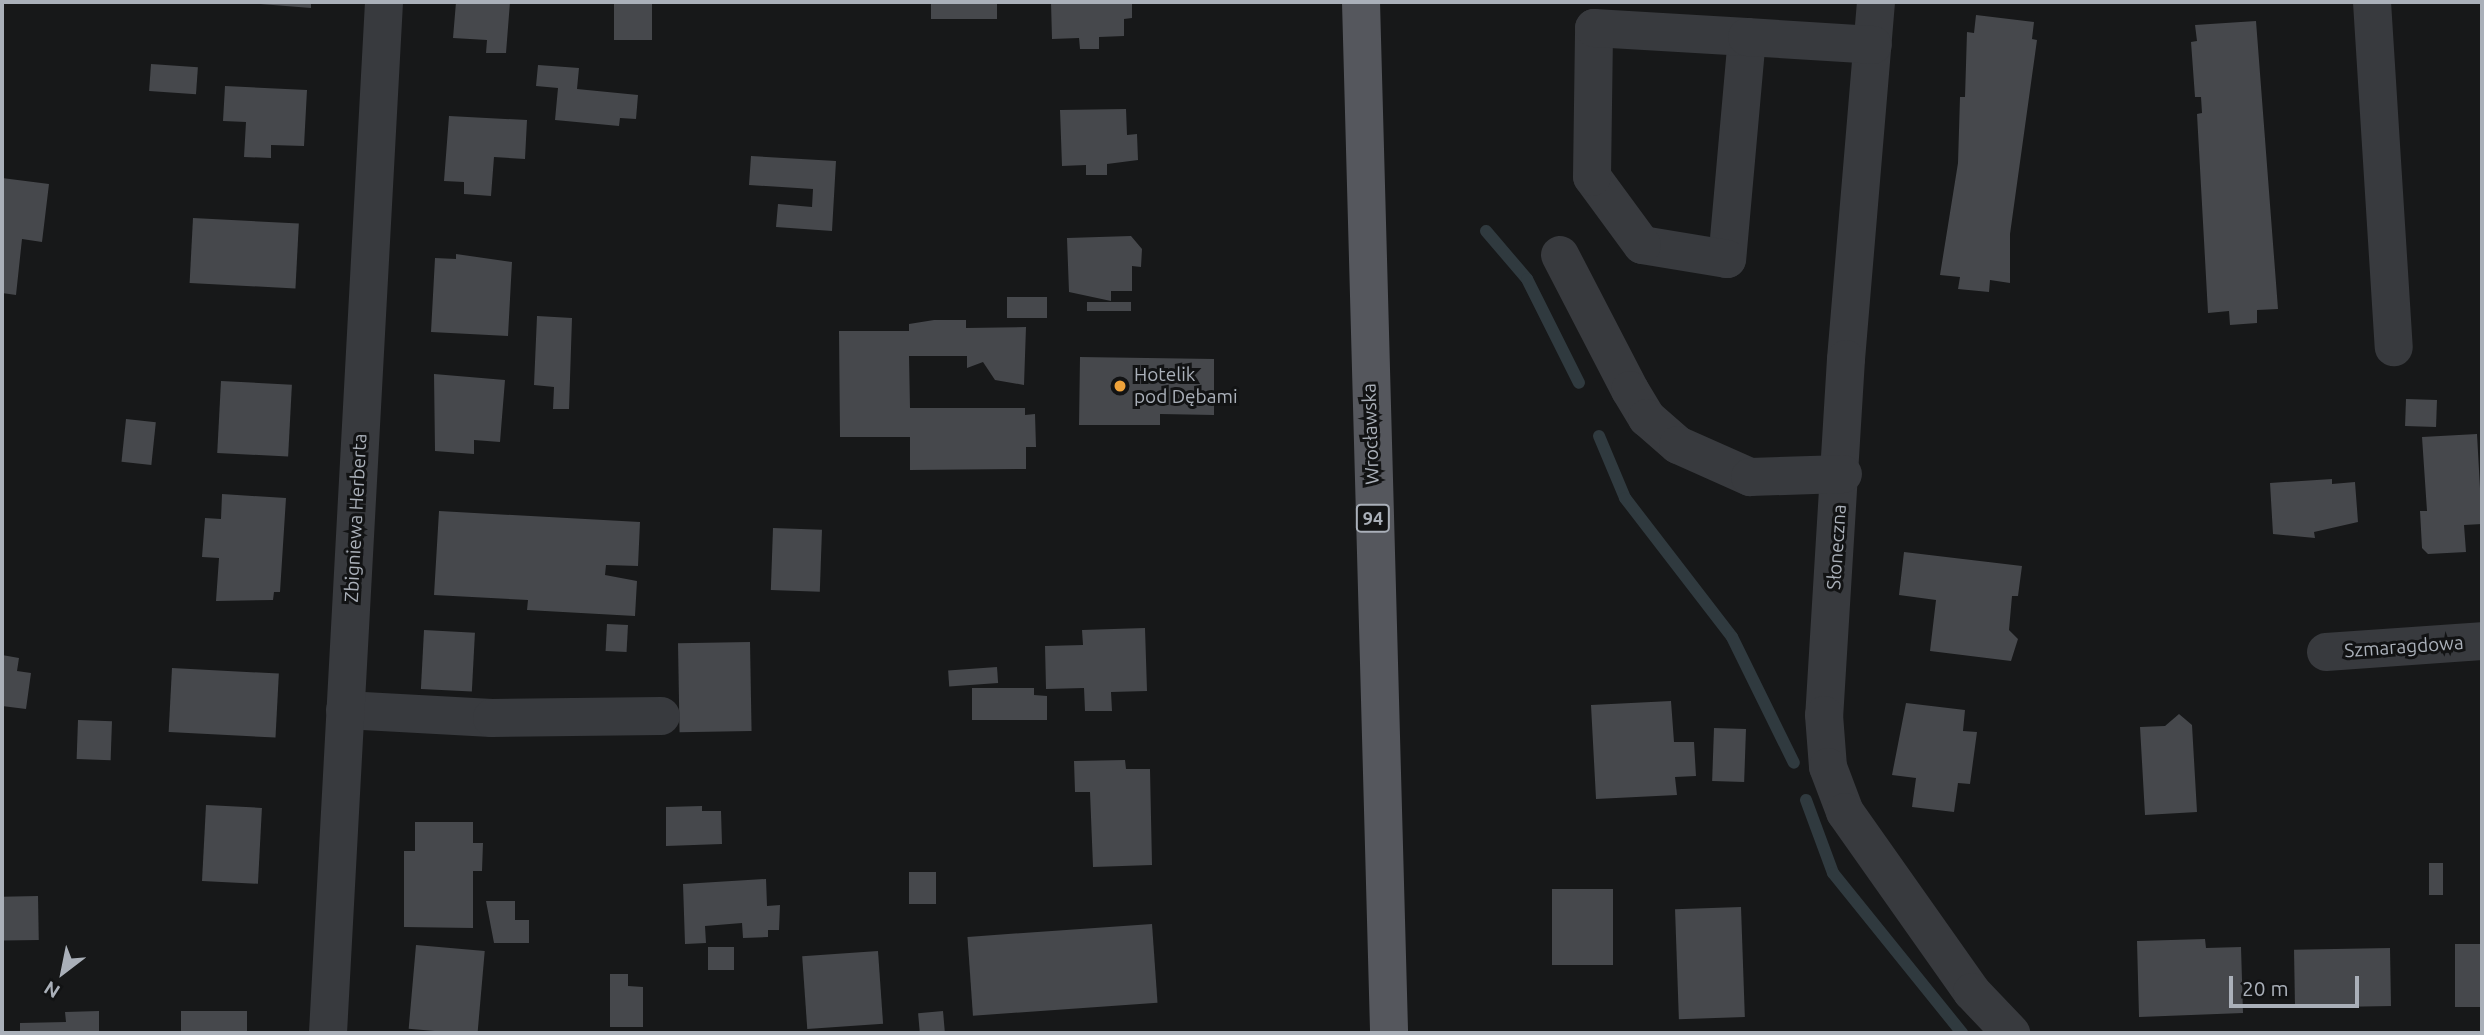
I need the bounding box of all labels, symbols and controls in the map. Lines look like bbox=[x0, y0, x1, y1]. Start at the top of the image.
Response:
place label: Hotelik pod Dębami bbox=[1134, 364, 1237, 408]
marker: Hotelik pod Dębami bbox=[1112, 378, 1128, 394]
street label: Wrocławska bbox=[1358, 383, 1384, 485]
street label: Zbigniewa Herberta bbox=[340, 433, 372, 603]
street label: Słoneczna bbox=[1823, 503, 1851, 591]
road number: 94 bbox=[1356, 504, 1390, 532]
street label: Szmaragdowa bbox=[2344, 631, 2464, 663]
north arrow bbox=[28, 937, 98, 1007]
scale bar bbox=[2232, 962, 2362, 1006]
text: 20 m bbox=[2242, 976, 2289, 1000]
text: N bbox=[40, 977, 64, 1003]

